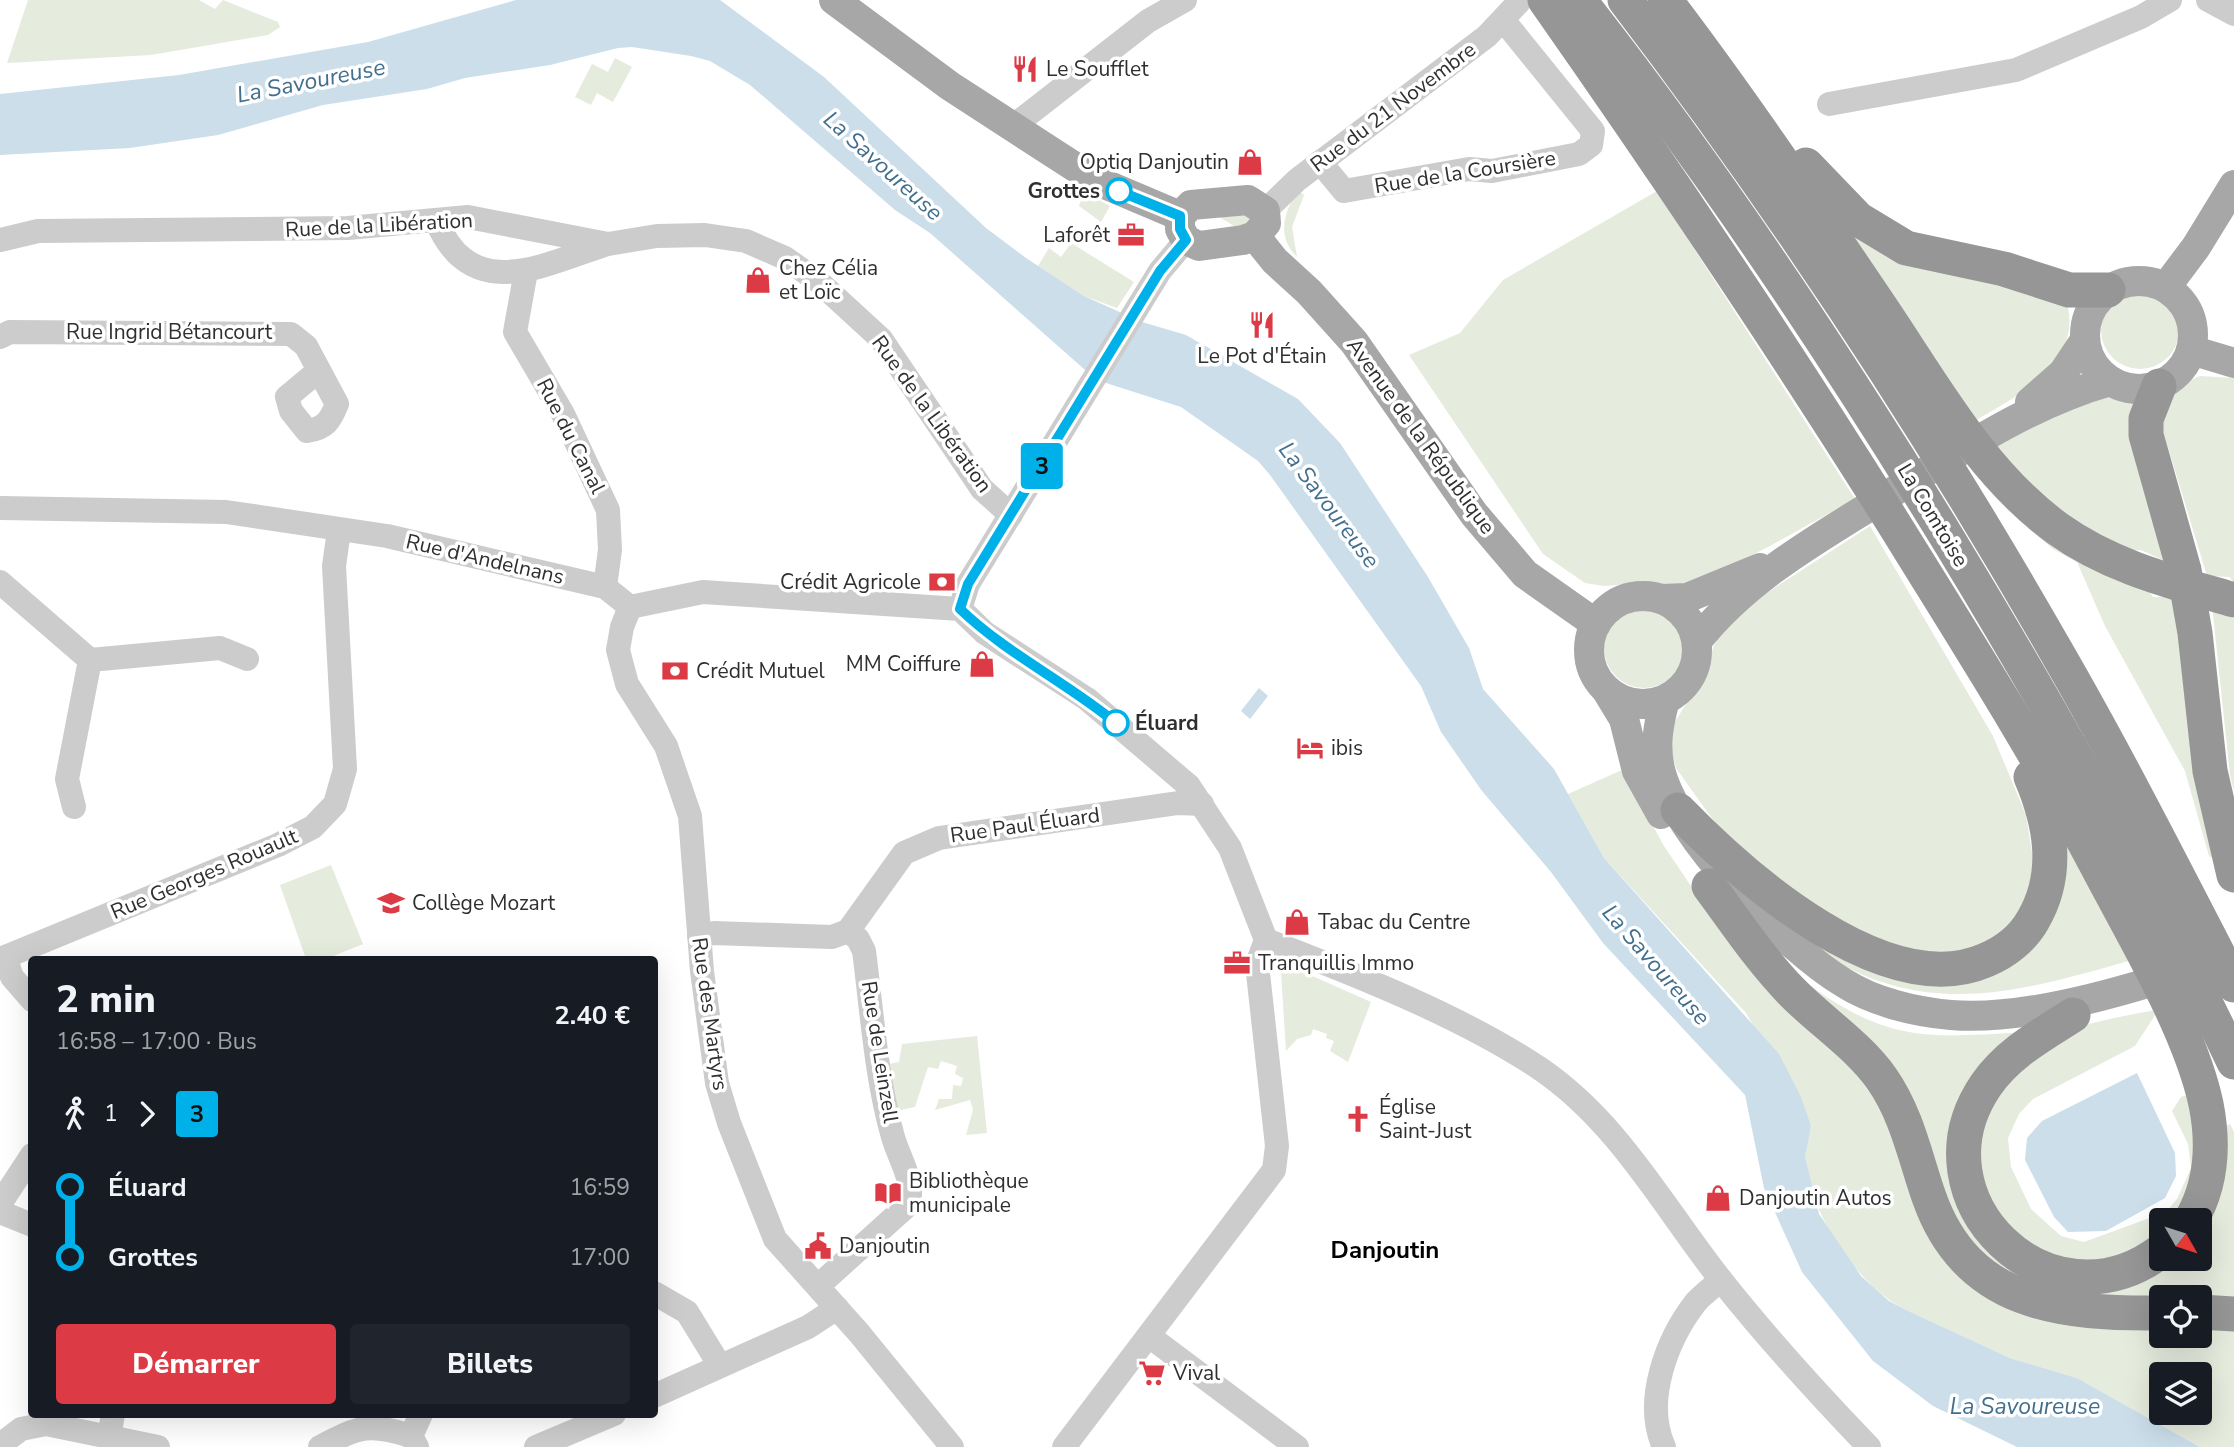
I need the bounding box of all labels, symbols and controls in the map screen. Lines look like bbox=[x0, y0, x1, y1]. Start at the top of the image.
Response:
street label: Rue du 21 Novembre bbox=[1305, 36, 1481, 178]
water label: La Savoureuse bbox=[234, 51, 388, 111]
restaurant icon: Le Soufflet bbox=[1010, 54, 1040, 84]
place label: Le Soufflet bbox=[1046, 55, 1149, 83]
water label: La Savoureuse bbox=[817, 104, 949, 228]
street label: Rue de la Coursière bbox=[1372, 144, 1558, 200]
shop icon: Optiq Danjoutin bbox=[1235, 147, 1265, 177]
place label: Optiq Danjoutin bbox=[1080, 148, 1229, 176]
place label: Grottes bbox=[1027, 177, 1100, 205]
marker: Grottes bbox=[1106, 178, 1132, 204]
street label: Rue de la Libération bbox=[284, 206, 474, 244]
office icon: Laforêt bbox=[1116, 220, 1146, 250]
place label: Laforêt bbox=[1043, 221, 1111, 249]
place label: Chez Célia et Loïc bbox=[779, 254, 878, 306]
shop icon: Chez Célia et Loïc bbox=[743, 265, 773, 295]
restaurant icon: Le Pot d'Étain bbox=[1247, 310, 1277, 340]
street label: Rue Ingrid Bétancourt bbox=[66, 318, 273, 346]
street label: Rue de la Libération bbox=[865, 330, 999, 498]
street label: Avenue de la République bbox=[1340, 332, 1502, 540]
place label: Le Pot d'Étain bbox=[1197, 342, 1327, 370]
street label: Rue du Canal bbox=[530, 374, 612, 499]
water label: La Savoureuse bbox=[1271, 435, 1387, 575]
line badge: 3 bbox=[1019, 443, 1065, 489]
text: 3 bbox=[1035, 450, 1049, 482]
street label: La Comtoise bbox=[1891, 458, 1975, 572]
street label: Rue d'Andelnans bbox=[403, 527, 567, 591]
bank icon: Crédit Agricole bbox=[927, 567, 957, 597]
place label: Crédit Agricole bbox=[780, 568, 921, 596]
shop icon: MM Coiffure bbox=[967, 649, 997, 679]
place label: MM Coiffure bbox=[846, 650, 961, 678]
bank icon: Crédit Mutuel bbox=[660, 656, 690, 686]
place label: Crédit Mutuel bbox=[696, 657, 826, 685]
place label: Éluard bbox=[1135, 709, 1199, 737]
marker: Éluard bbox=[1103, 710, 1129, 736]
hotel icon: ibis bbox=[1295, 733, 1325, 763]
place label: ibis bbox=[1331, 734, 1363, 762]
street label: Rue Paul Éluard bbox=[948, 801, 1102, 849]
street label: Rue Georges Rouault bbox=[106, 822, 302, 926]
school or university icon: Collège Mozart bbox=[376, 888, 406, 918]
place label: Collège Mozart bbox=[412, 889, 556, 917]
water label: La Savoureuse bbox=[1595, 898, 1717, 1032]
shop icon: Tabac du Centre bbox=[1282, 907, 1312, 937]
place label: Tabac du Centre bbox=[1318, 908, 1470, 936]
street label: Rue des Martyrs bbox=[685, 936, 735, 1092]
office icon: Tranquillis Immo bbox=[1222, 948, 1252, 978]
place label: Tranquillis Immo bbox=[1258, 949, 1414, 977]
text: 2 min bbox=[56, 974, 156, 1025]
street label: Rue de Leinzell bbox=[855, 979, 905, 1126]
text: 2.40 € bbox=[554, 998, 630, 1033]
text: 16:58 – 17:00 · Bus bbox=[56, 1026, 257, 1057]
place label: Église Saint-Just bbox=[1379, 1093, 1472, 1145]
icon: walk bbox=[56, 1095, 94, 1133]
icon: forward bbox=[128, 1095, 166, 1133]
text: 1 bbox=[104, 1098, 118, 1129]
text: 3 bbox=[190, 1098, 204, 1130]
church icon: Église Saint-Just bbox=[1343, 1104, 1373, 1134]
place label: Bibliothèque municipale bbox=[909, 1167, 1029, 1219]
text: Éluard bbox=[108, 1170, 187, 1205]
text: 16:59 bbox=[570, 1172, 630, 1203]
library icon: Bibliothèque municipale bbox=[873, 1178, 903, 1208]
shop icon: Danjoutin Autos bbox=[1703, 1183, 1733, 1213]
place label: Danjoutin Autos bbox=[1739, 1184, 1892, 1212]
north arrow bbox=[2149, 1208, 2212, 1270]
map controls bbox=[2149, 1208, 2212, 1425]
public building icon: Danjoutin bbox=[803, 1231, 833, 1261]
place label: Danjoutin bbox=[839, 1232, 930, 1260]
district label: Danjoutin bbox=[1331, 1234, 1439, 1266]
text: Grottes bbox=[108, 1240, 198, 1275]
text: 17:00 bbox=[570, 1242, 630, 1273]
button: locate bbox=[2149, 1285, 2212, 1348]
button: Démarrer bbox=[56, 1324, 336, 1404]
button: Billets bbox=[350, 1324, 630, 1404]
supermarket icon: Vival bbox=[1137, 1358, 1167, 1388]
place label: Vival bbox=[1172, 1359, 1221, 1387]
button: layers bbox=[2149, 1362, 2212, 1425]
water label: La Savoureuse bbox=[1950, 1391, 2100, 1422]

